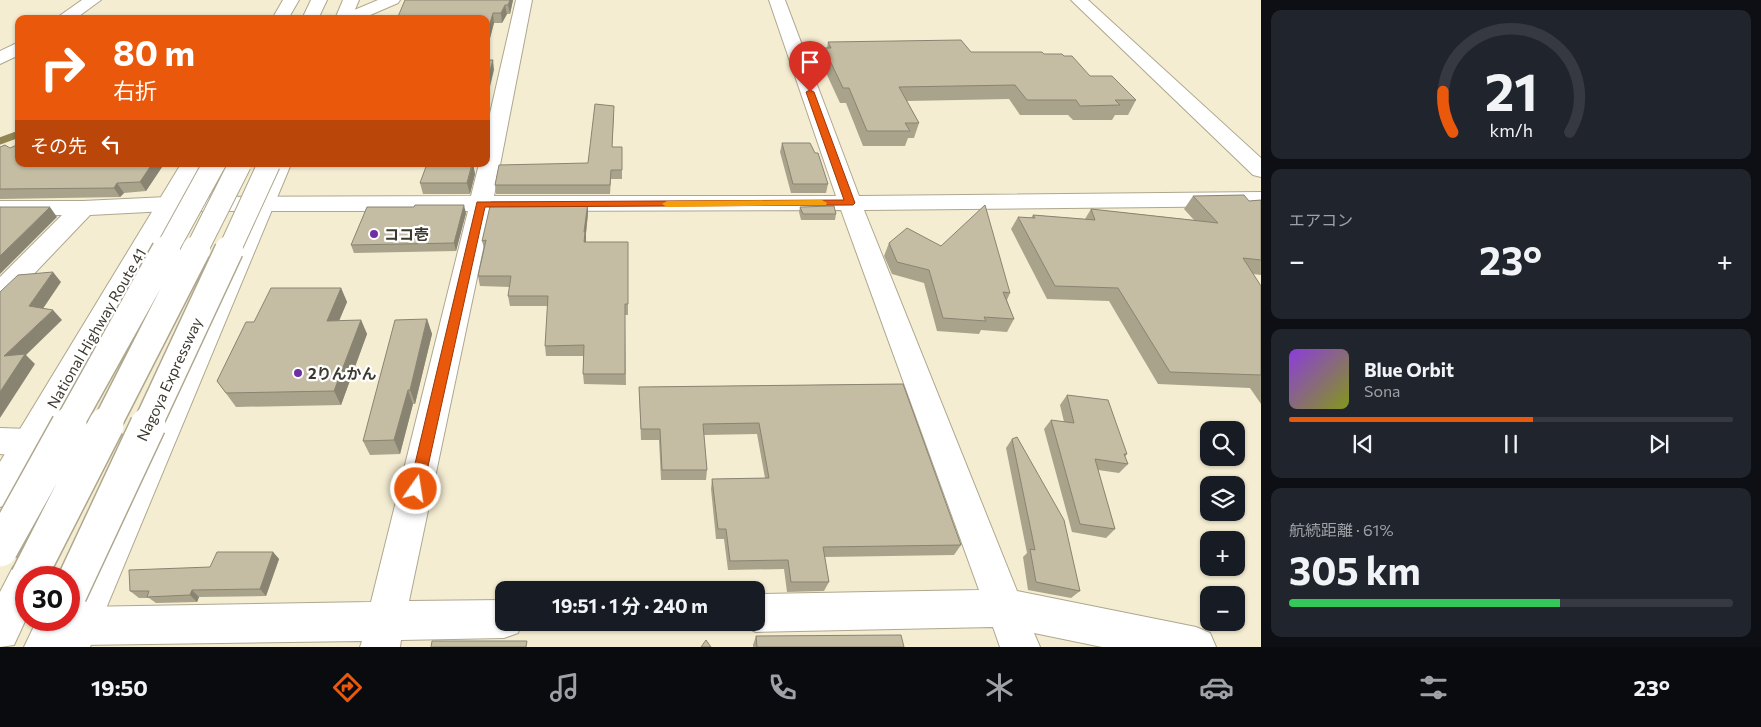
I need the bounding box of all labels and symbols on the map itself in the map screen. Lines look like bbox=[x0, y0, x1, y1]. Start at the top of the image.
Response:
pin bbox=[789, 41, 831, 92]
place label: ココ壱 bbox=[384, 225, 429, 243]
marker: ココ壱 bbox=[368, 228, 380, 240]
street label: National Highway Route 41 bbox=[43, 245, 149, 411]
street label: Nagoya Expressway bbox=[132, 314, 206, 444]
place label: 2りんかん bbox=[308, 364, 377, 382]
marker: 2りんかん bbox=[292, 367, 304, 379]
position arrow bbox=[389, 462, 441, 514]
speed limit sign: 30 bbox=[15, 566, 80, 631]

